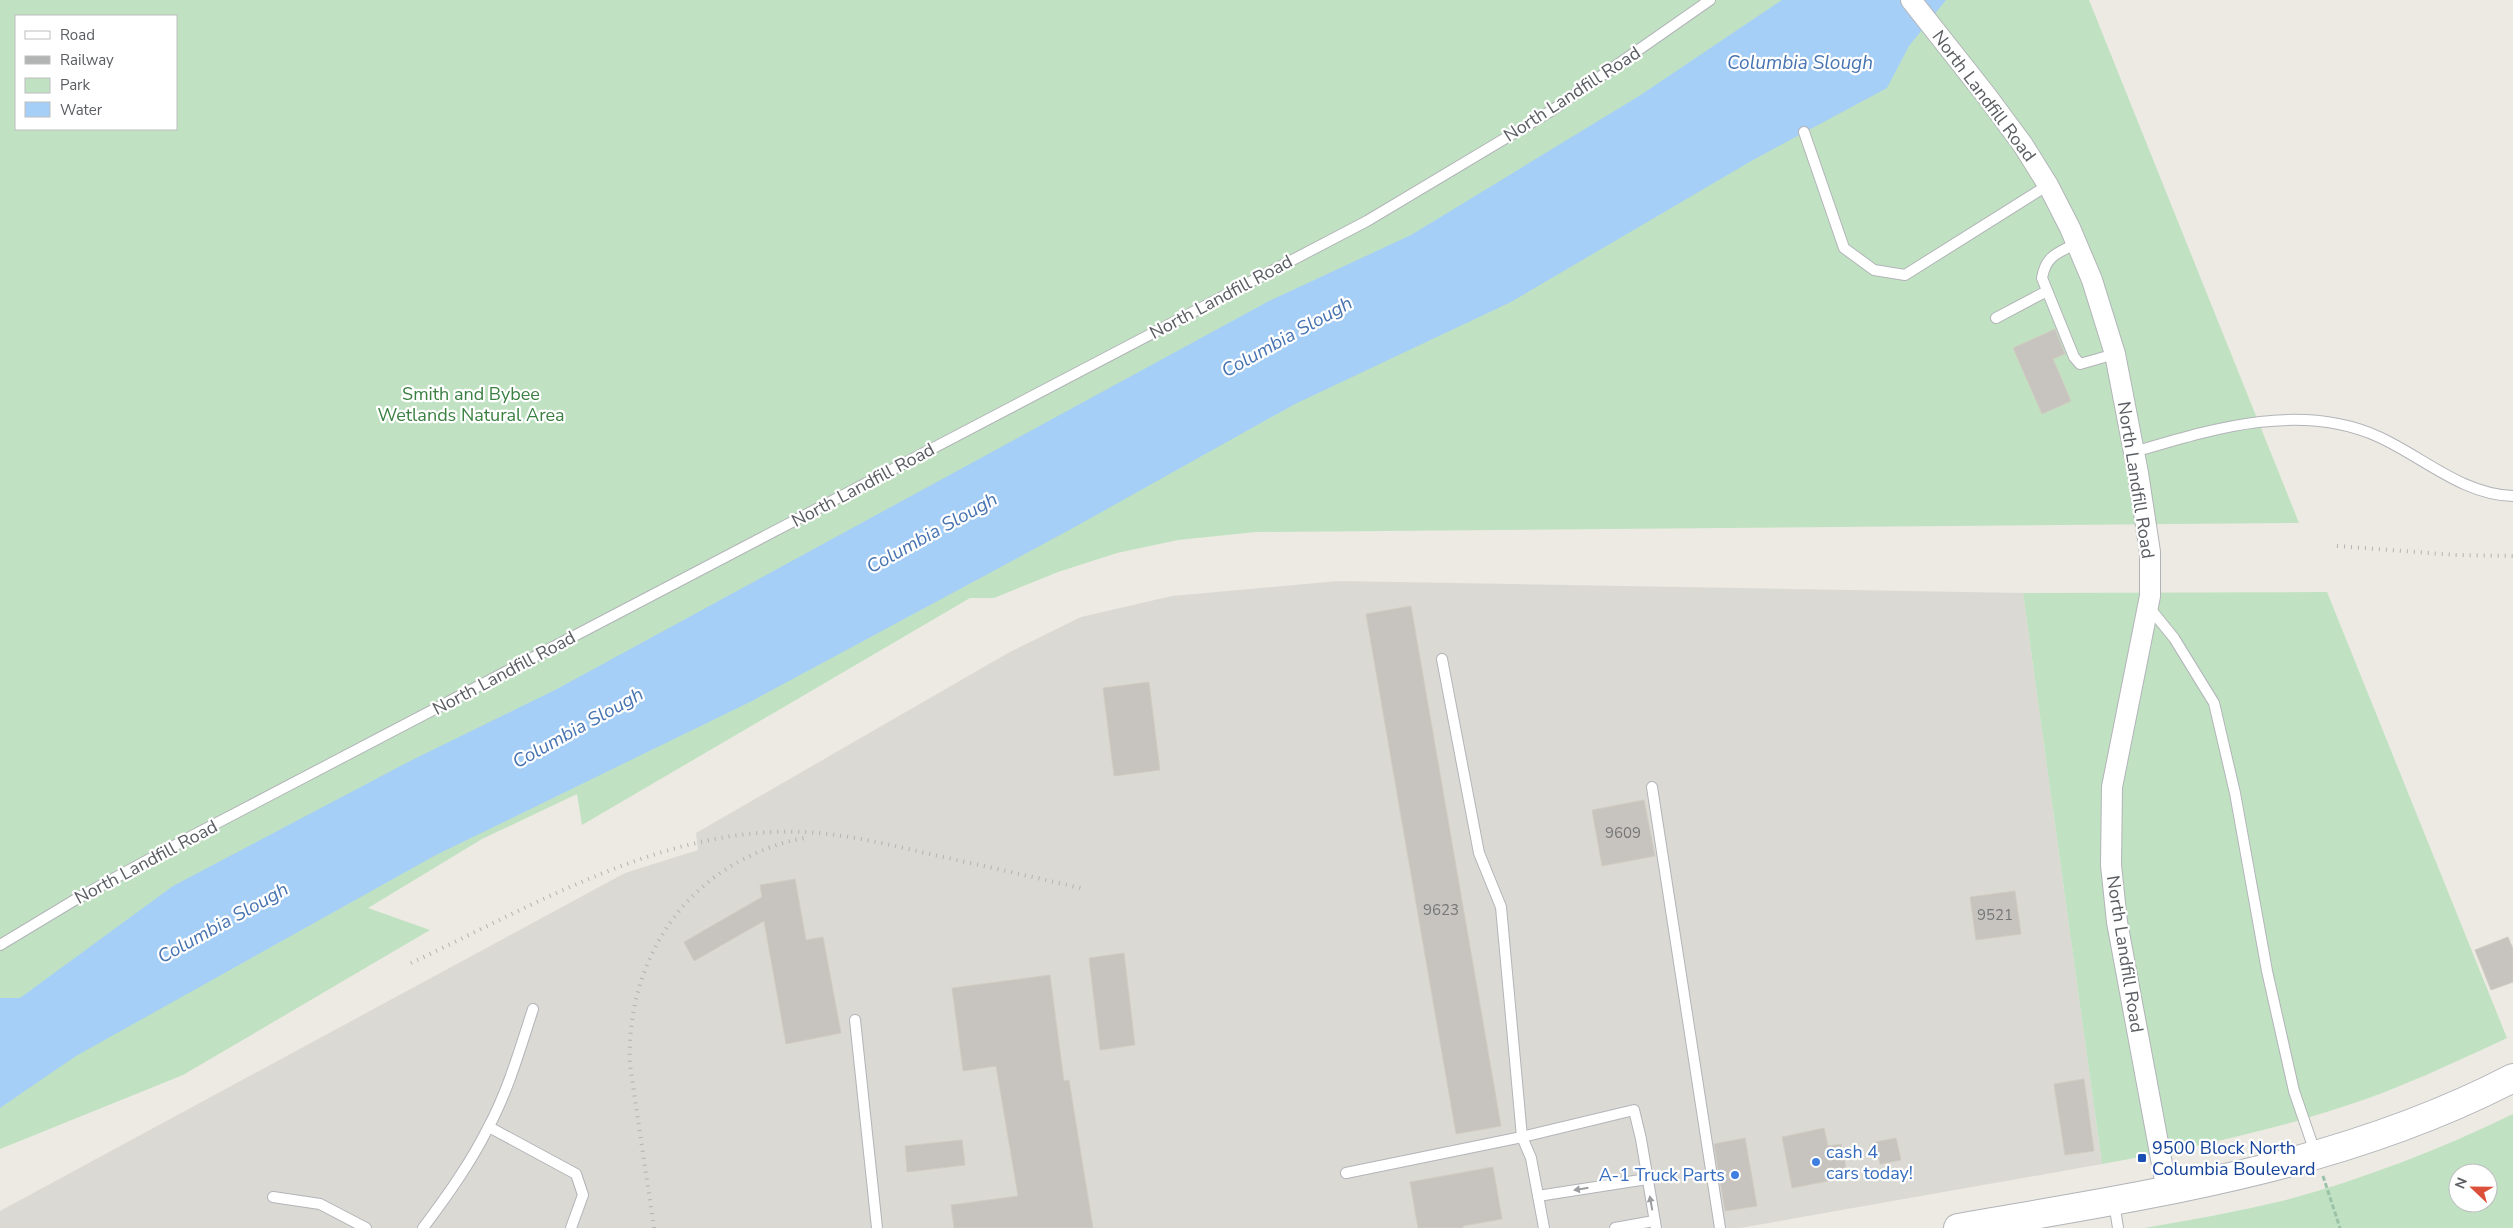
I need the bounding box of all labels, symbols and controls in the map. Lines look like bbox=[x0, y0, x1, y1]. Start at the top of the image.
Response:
legend bbox=[15, 15, 178, 130]
text: Road bbox=[60, 25, 95, 45]
street label: North Landfill Road bbox=[1927, 25, 2041, 167]
street label: North Landfill Road bbox=[1499, 41, 1645, 147]
text: Railway bbox=[60, 50, 114, 70]
water label: Columbia Slough bbox=[1727, 50, 1873, 76]
text: Park bbox=[60, 75, 90, 95]
text: Water bbox=[60, 100, 103, 120]
street label: North Landfill Road bbox=[1145, 249, 1297, 345]
water label: Columbia Slough bbox=[1217, 290, 1357, 384]
park label: Smith and Bybee Wetlands Natural Area bbox=[377, 382, 565, 427]
street label: North Landfill Road bbox=[2112, 400, 2160, 560]
street label: North Landfill Road bbox=[787, 437, 939, 533]
water label: Columbia Slough bbox=[862, 486, 1002, 580]
street label: North Landfill Road bbox=[428, 625, 580, 721]
water label: Columbia Slough bbox=[508, 681, 648, 775]
street label: North Landfill Road bbox=[70, 814, 222, 910]
house number: 9609 bbox=[1605, 823, 1641, 843]
street label: North Landfill Road bbox=[2101, 874, 2149, 1034]
water label: Columbia Slough bbox=[153, 876, 293, 970]
house number: 9623 bbox=[1423, 900, 1459, 920]
house number: 9521 bbox=[1977, 905, 2013, 925]
place label: 9500 Block North Columbia Boulevard bbox=[2152, 1136, 2316, 1181]
place label: cash 4 cars today! bbox=[1826, 1140, 1913, 1185]
marker: 9500 Block North Columbia Boulevard bbox=[2136, 1152, 2148, 1164]
marker: cash 4 cars today! bbox=[1810, 1156, 1822, 1168]
place label: A-1 Truck Parts bbox=[1599, 1163, 1725, 1187]
north arrow bbox=[2448, 1163, 2498, 1213]
marker: A-1 Truck Parts bbox=[1729, 1169, 1741, 1181]
text: N bbox=[2451, 1175, 2472, 1192]
one-way arrow bbox=[1573, 1185, 1589, 1193]
one-way arrow bbox=[1647, 1195, 1655, 1211]

